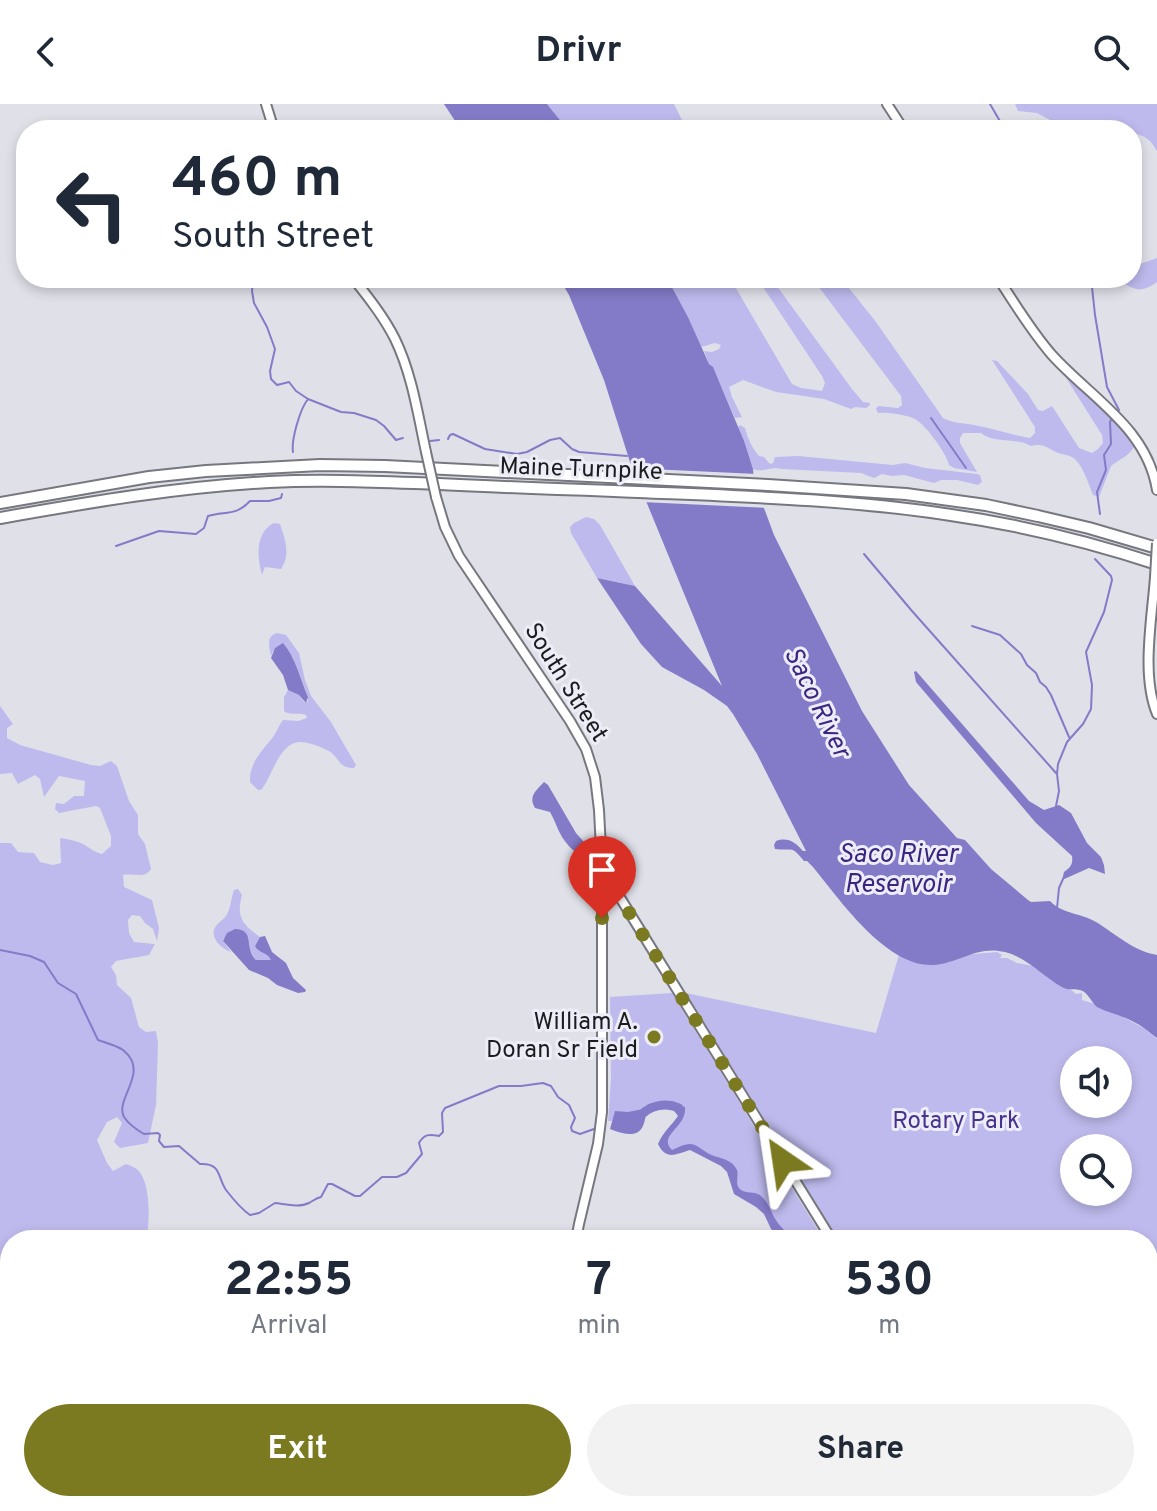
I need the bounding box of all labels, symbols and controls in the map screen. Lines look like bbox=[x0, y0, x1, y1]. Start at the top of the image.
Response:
text: Drivr bbox=[536, 29, 621, 75]
icon: back bbox=[24, 30, 68, 74]
icon: search bbox=[1089, 30, 1133, 74]
text: 460 m bbox=[172, 146, 342, 216]
icon: left bbox=[40, 152, 144, 256]
text: South Street bbox=[172, 215, 374, 261]
street label: Maine Turnpike bbox=[499, 452, 663, 488]
street label: South Street bbox=[517, 618, 613, 748]
water label: Saco River bbox=[775, 642, 858, 766]
pin bbox=[568, 836, 636, 918]
water label: Saco River Reservoir bbox=[838, 839, 960, 902]
icon: arrive bbox=[580, 848, 624, 892]
place label: William A. Doran Sr Field bbox=[486, 1008, 638, 1066]
marker: William A. Doran Sr Field bbox=[645, 1028, 663, 1046]
map controls bbox=[1060, 1046, 1132, 1206]
button: sound bbox=[1060, 1046, 1132, 1118]
park label: Rotary Park bbox=[892, 1107, 1020, 1137]
position arrow bbox=[741, 1119, 825, 1203]
button: search bbox=[1060, 1134, 1132, 1206]
text: 22:55 bbox=[224, 1252, 353, 1312]
text: 7 bbox=[586, 1252, 612, 1312]
text: 530 bbox=[845, 1252, 934, 1312]
text: Arrival bbox=[250, 1310, 327, 1343]
text: min bbox=[577, 1310, 621, 1343]
text: m bbox=[878, 1310, 900, 1343]
button: Exit bbox=[24, 1404, 571, 1496]
button: Share bbox=[587, 1404, 1134, 1496]

